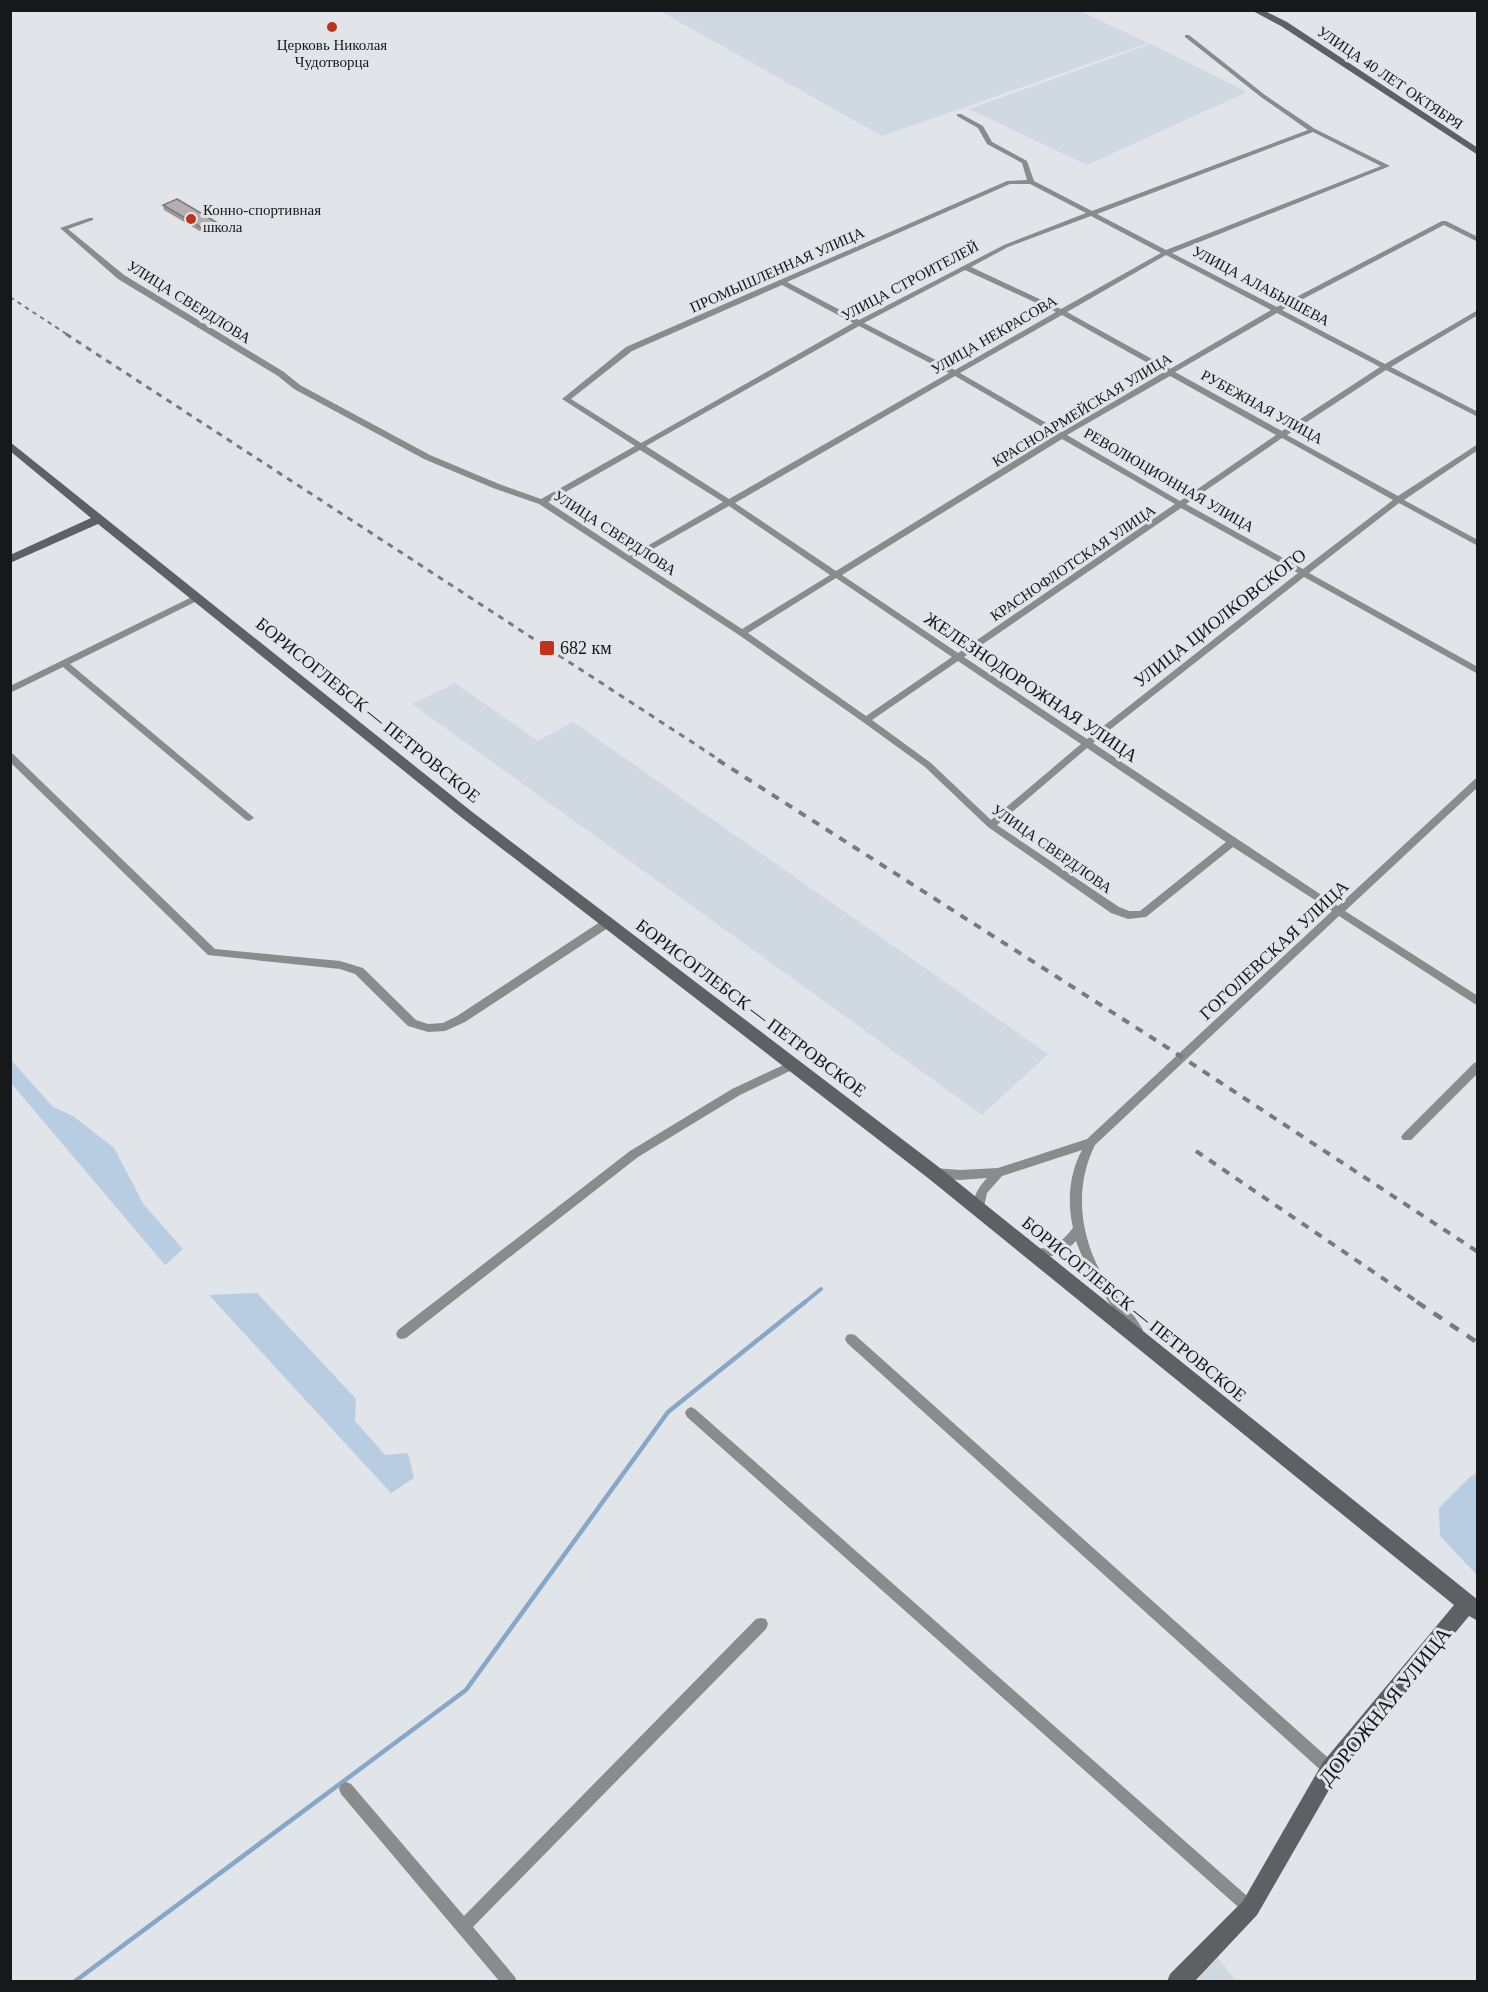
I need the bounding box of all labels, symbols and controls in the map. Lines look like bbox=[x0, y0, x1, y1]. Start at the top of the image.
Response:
marker: Церковь Николая Чудотворца bbox=[325, 20, 339, 34]
street label: УЛИЦА 40 ЛЕТ ОКТЯБРЯ bbox=[1314, 23, 1466, 133]
place label: Церковь Николая Чудотворца bbox=[277, 37, 387, 70]
place label: Конно-спортивная школа bbox=[203, 202, 321, 235]
marker: Конно-спортивная школа bbox=[184, 212, 198, 226]
street label: ПРОМЫШЛЕННАЯ УЛИЦА bbox=[687, 224, 867, 316]
street label: УЛИЦА СТРОИТЕЛЕЙ bbox=[839, 238, 981, 324]
street label: УЛИЦА АЛАБЫШЕВА bbox=[1190, 243, 1332, 329]
street label: УЛИЦА СВЕРДЛОВА bbox=[124, 257, 254, 347]
street label: УЛИЦА НЕКРАСОВА bbox=[928, 292, 1060, 378]
street label: КРАСНОАРМЕЙСКАЯ УЛИЦА bbox=[990, 350, 1175, 470]
street label: РУБЕЖНАЯ УЛИЦА bbox=[1198, 367, 1326, 447]
street label: РЕВОЛЮЦИОННАЯ УЛИЦА bbox=[1081, 425, 1257, 535]
street label: УЛИЦА СВЕРДЛОВА bbox=[551, 487, 679, 579]
street label: КРАСНОФЛОТСКАЯ УЛИЦА bbox=[988, 502, 1159, 624]
street label: УЛИЦА ЦИОЛКОВСКОГО bbox=[1130, 545, 1310, 691]
street label: ЖЕЛЕЗНОДОРОЖНАЯ УЛИЦА bbox=[921, 608, 1141, 766]
street label: БОРИСОГЛЕБСК — ПЕТРОВСКОЕ bbox=[252, 613, 484, 807]
place label: 682 км bbox=[560, 638, 612, 658]
marker: 682 км bbox=[538, 639, 556, 657]
street label: УЛИЦА СВЕРДЛОВА bbox=[989, 801, 1115, 897]
street label: ГОГОЛЕВСКАЯ УЛИЦА bbox=[1196, 876, 1352, 1024]
street label: БОРИСОГЛЕБСК — ПЕТРОВСКОЕ bbox=[632, 915, 870, 1101]
street label: БОРИСОГЛЕБСК — ПЕТРОВСКОЕ bbox=[1018, 1212, 1250, 1406]
street label: ДОРОЖНАЯ УЛИЦА bbox=[1314, 1621, 1457, 1790]

